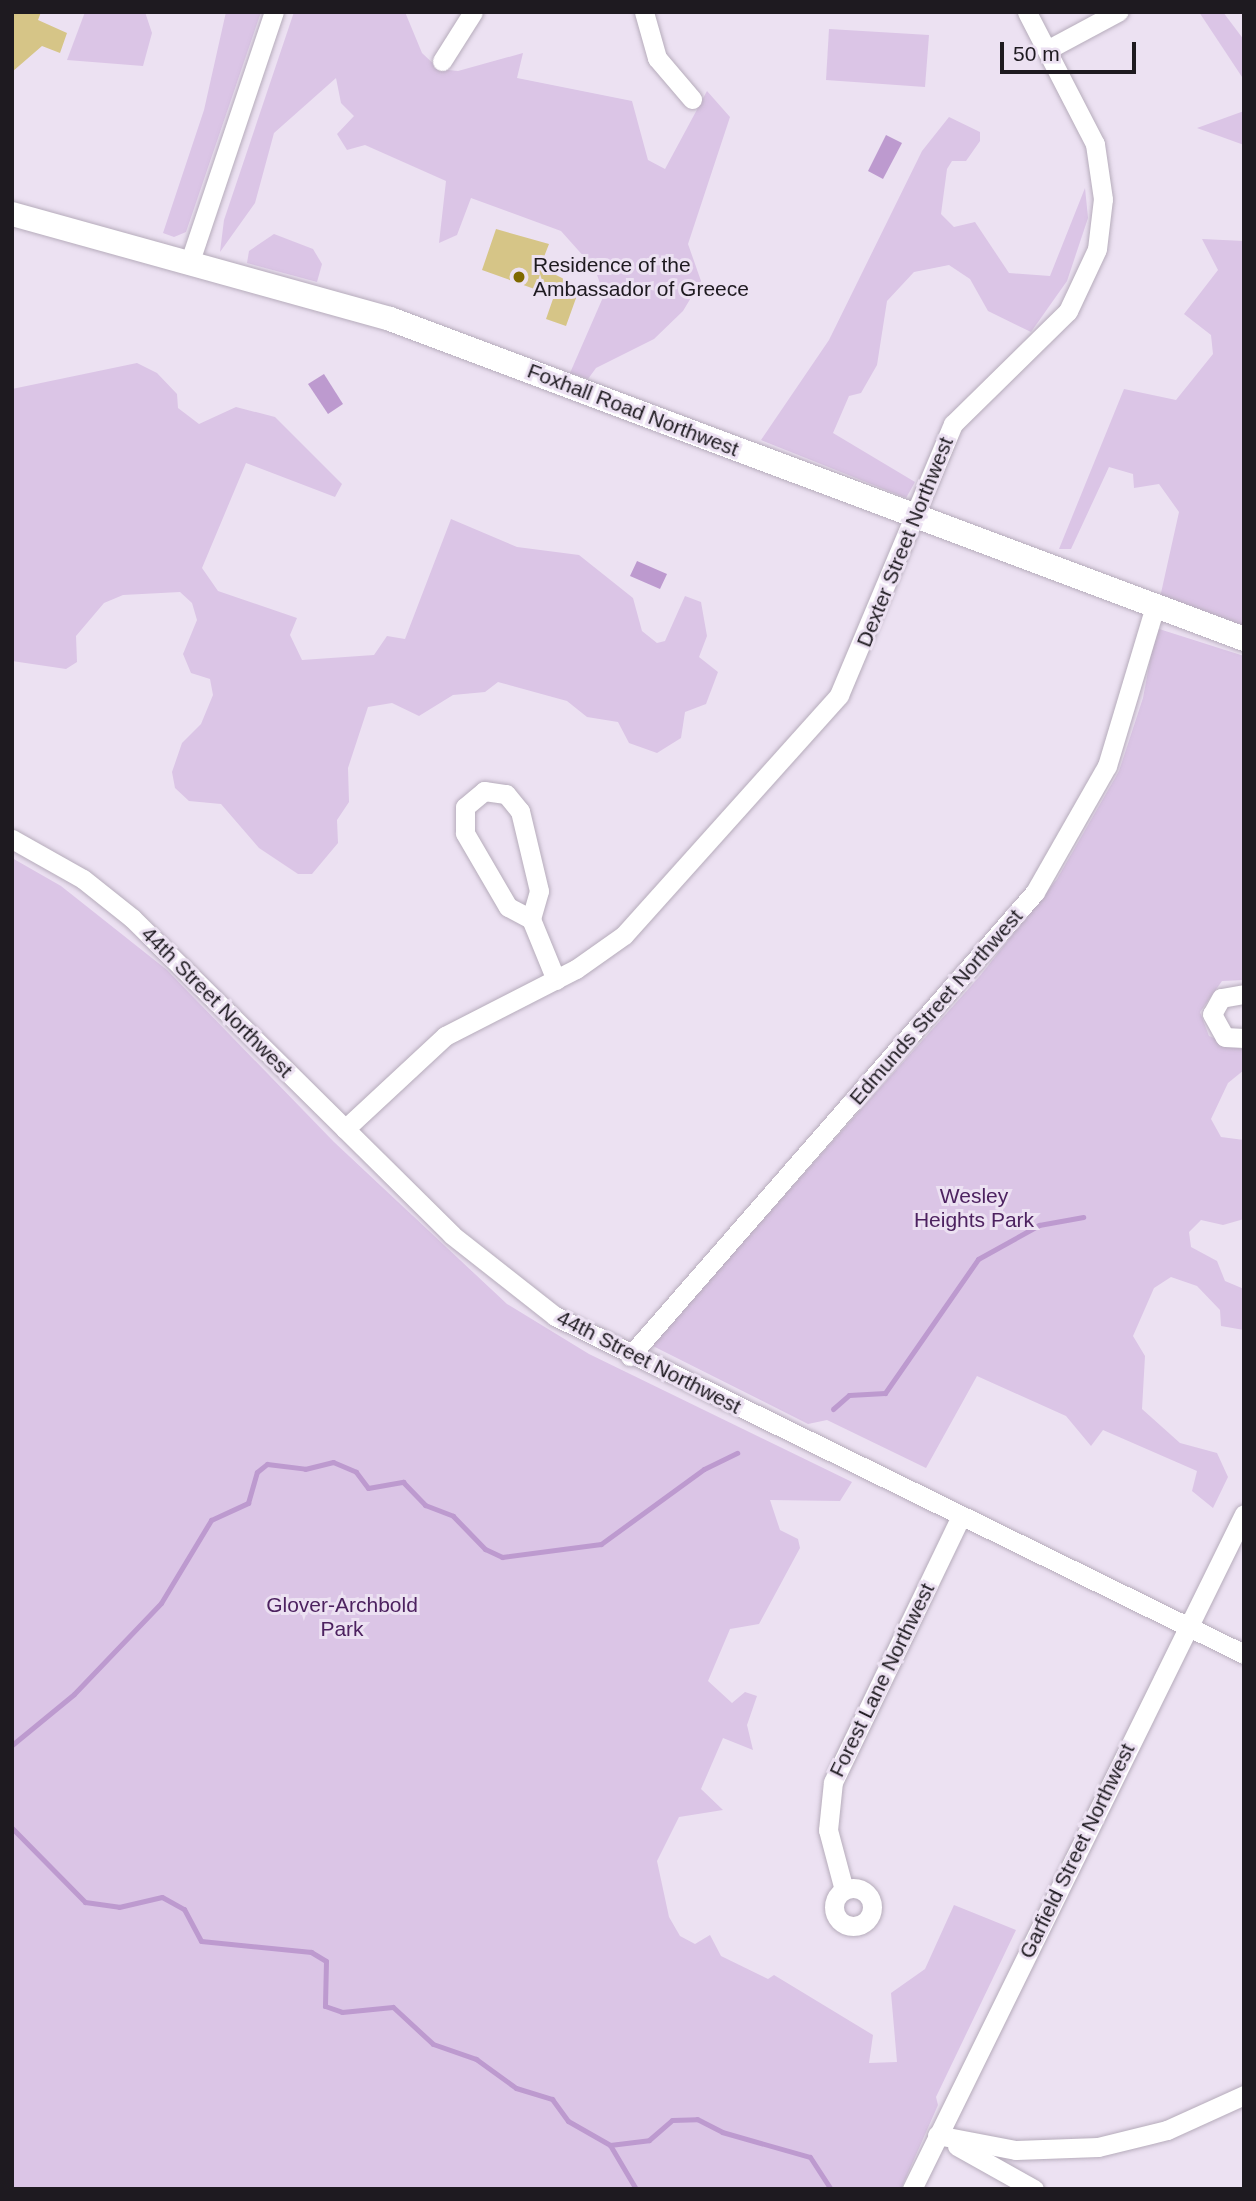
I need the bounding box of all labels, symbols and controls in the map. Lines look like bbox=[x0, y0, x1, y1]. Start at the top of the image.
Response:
scale bar bbox=[1004, 28, 1140, 72]
text: 50 m bbox=[1013, 42, 1060, 65]
place label: Residence of the Ambassador of Greece bbox=[533, 252, 749, 302]
marker: Residence of the Ambassador of Greece bbox=[511, 269, 527, 285]
street label: Foxhall Road Northwest bbox=[524, 358, 742, 462]
street label: Dexter Street Northwest bbox=[851, 433, 959, 651]
street label: Edmunds Street Northwest bbox=[844, 904, 1028, 1110]
street label: 44th Street Northwest bbox=[136, 921, 298, 1083]
park label: Wesley Heights Park bbox=[914, 1183, 1034, 1233]
street label: 44th Street Northwest bbox=[553, 1305, 745, 1419]
street label: Forest Lane Northwest bbox=[824, 1579, 940, 1781]
park label: Glover-Archbold Park bbox=[266, 1592, 418, 1642]
street label: Garfield Street Northwest bbox=[1014, 1740, 1140, 1962]

